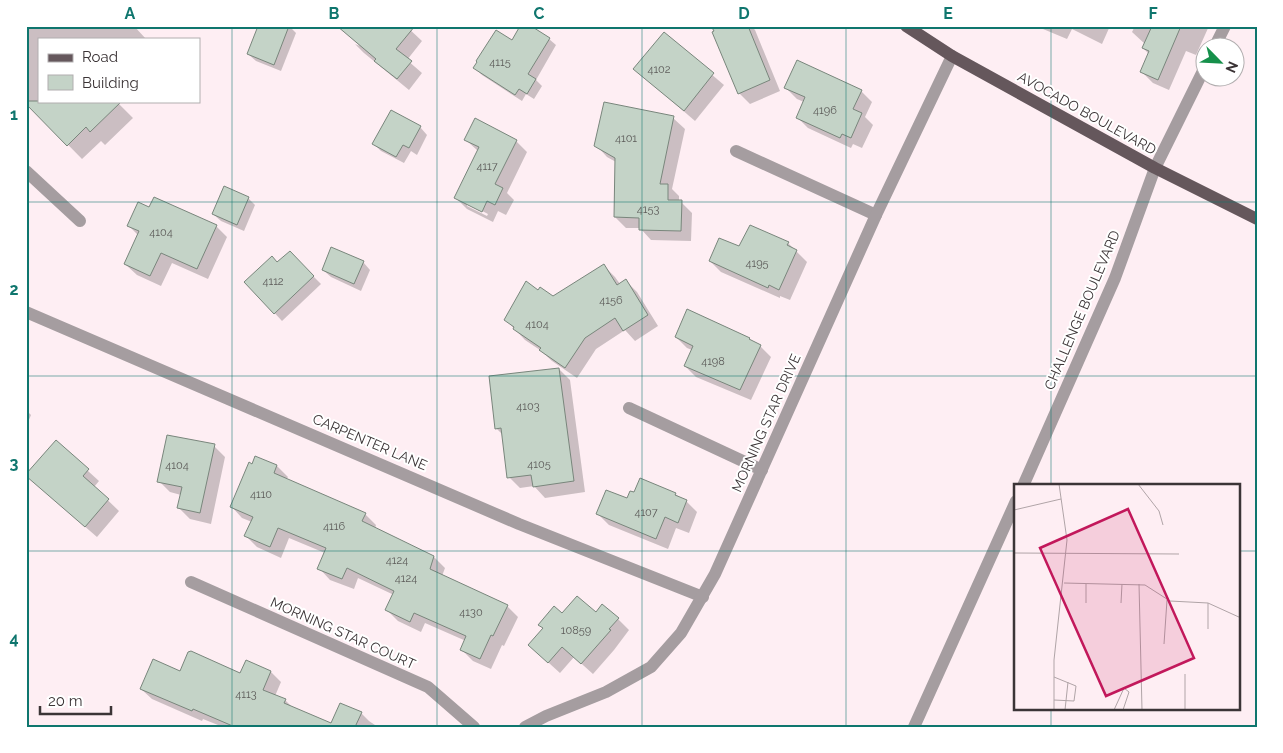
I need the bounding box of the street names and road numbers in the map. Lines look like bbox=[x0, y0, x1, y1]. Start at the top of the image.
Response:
street label: AVOCADO BOULEVARD bbox=[1015, 68, 1159, 158]
street label: CHALLENGE BOULEVARD bbox=[1041, 228, 1123, 392]
street label: MORNING STAR DRIVE bbox=[728, 351, 804, 495]
street label: CARPENTER LANE bbox=[310, 411, 430, 473]
street label: MORNING STAR COURT bbox=[268, 594, 418, 672]

